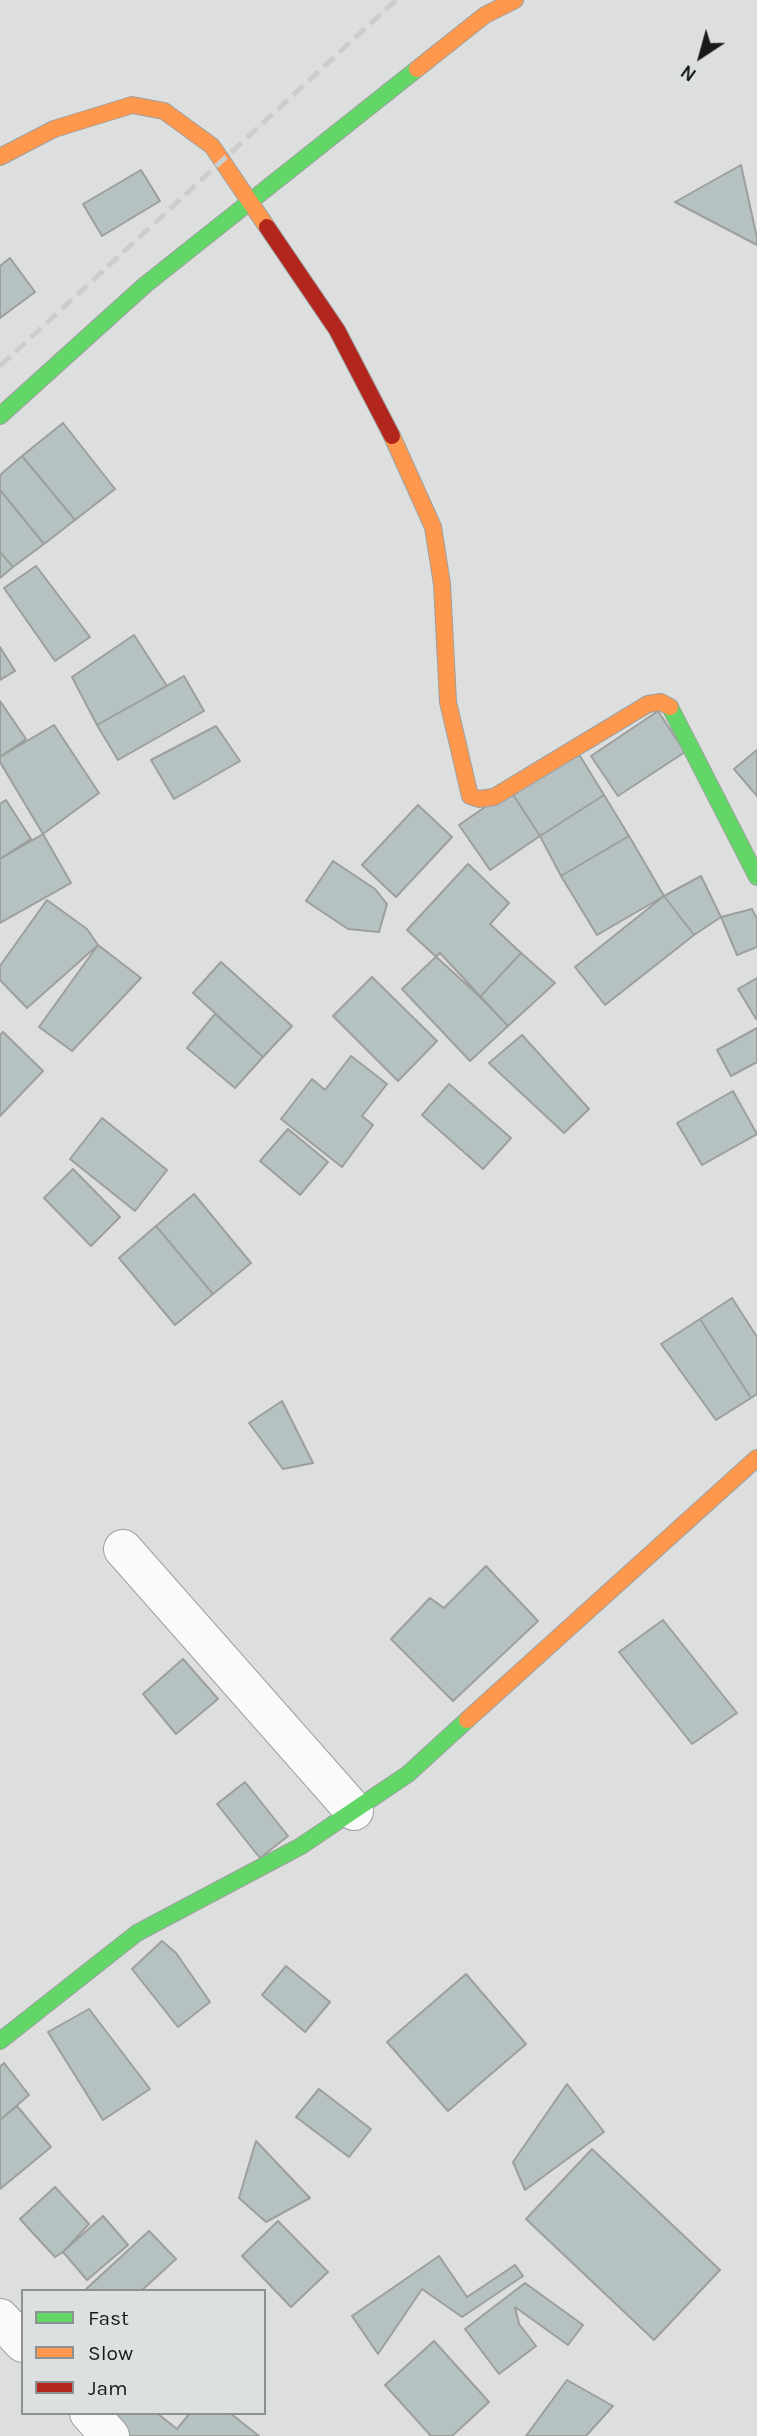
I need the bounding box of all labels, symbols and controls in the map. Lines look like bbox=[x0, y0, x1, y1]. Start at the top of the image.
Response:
north arrow bbox=[666, 21, 736, 91]
text: N bbox=[677, 60, 701, 86]
legend bbox=[21, 2289, 266, 2415]
text: Fast bbox=[88, 2306, 129, 2330]
text: Slow bbox=[88, 2341, 133, 2365]
text: Jam bbox=[88, 2376, 128, 2400]

